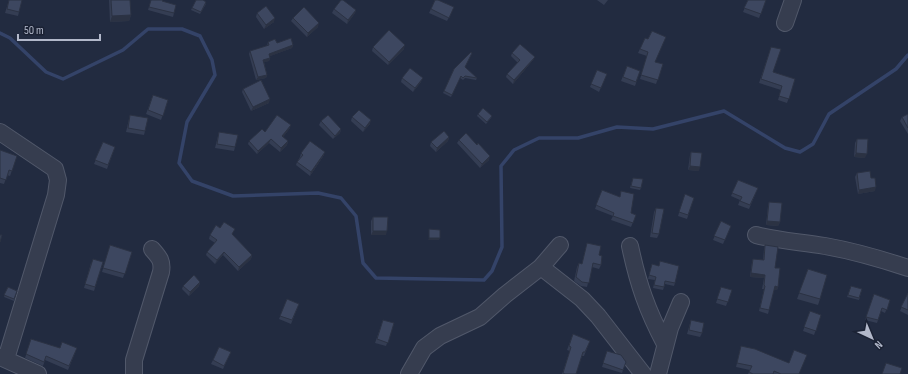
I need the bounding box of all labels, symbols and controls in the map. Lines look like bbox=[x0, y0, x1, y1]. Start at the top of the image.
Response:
scale bar bbox=[18, 16, 100, 42]
text: 50 m bbox=[24, 23, 44, 38]
north arrow bbox=[852, 318, 892, 358]
text: N bbox=[872, 338, 885, 352]

